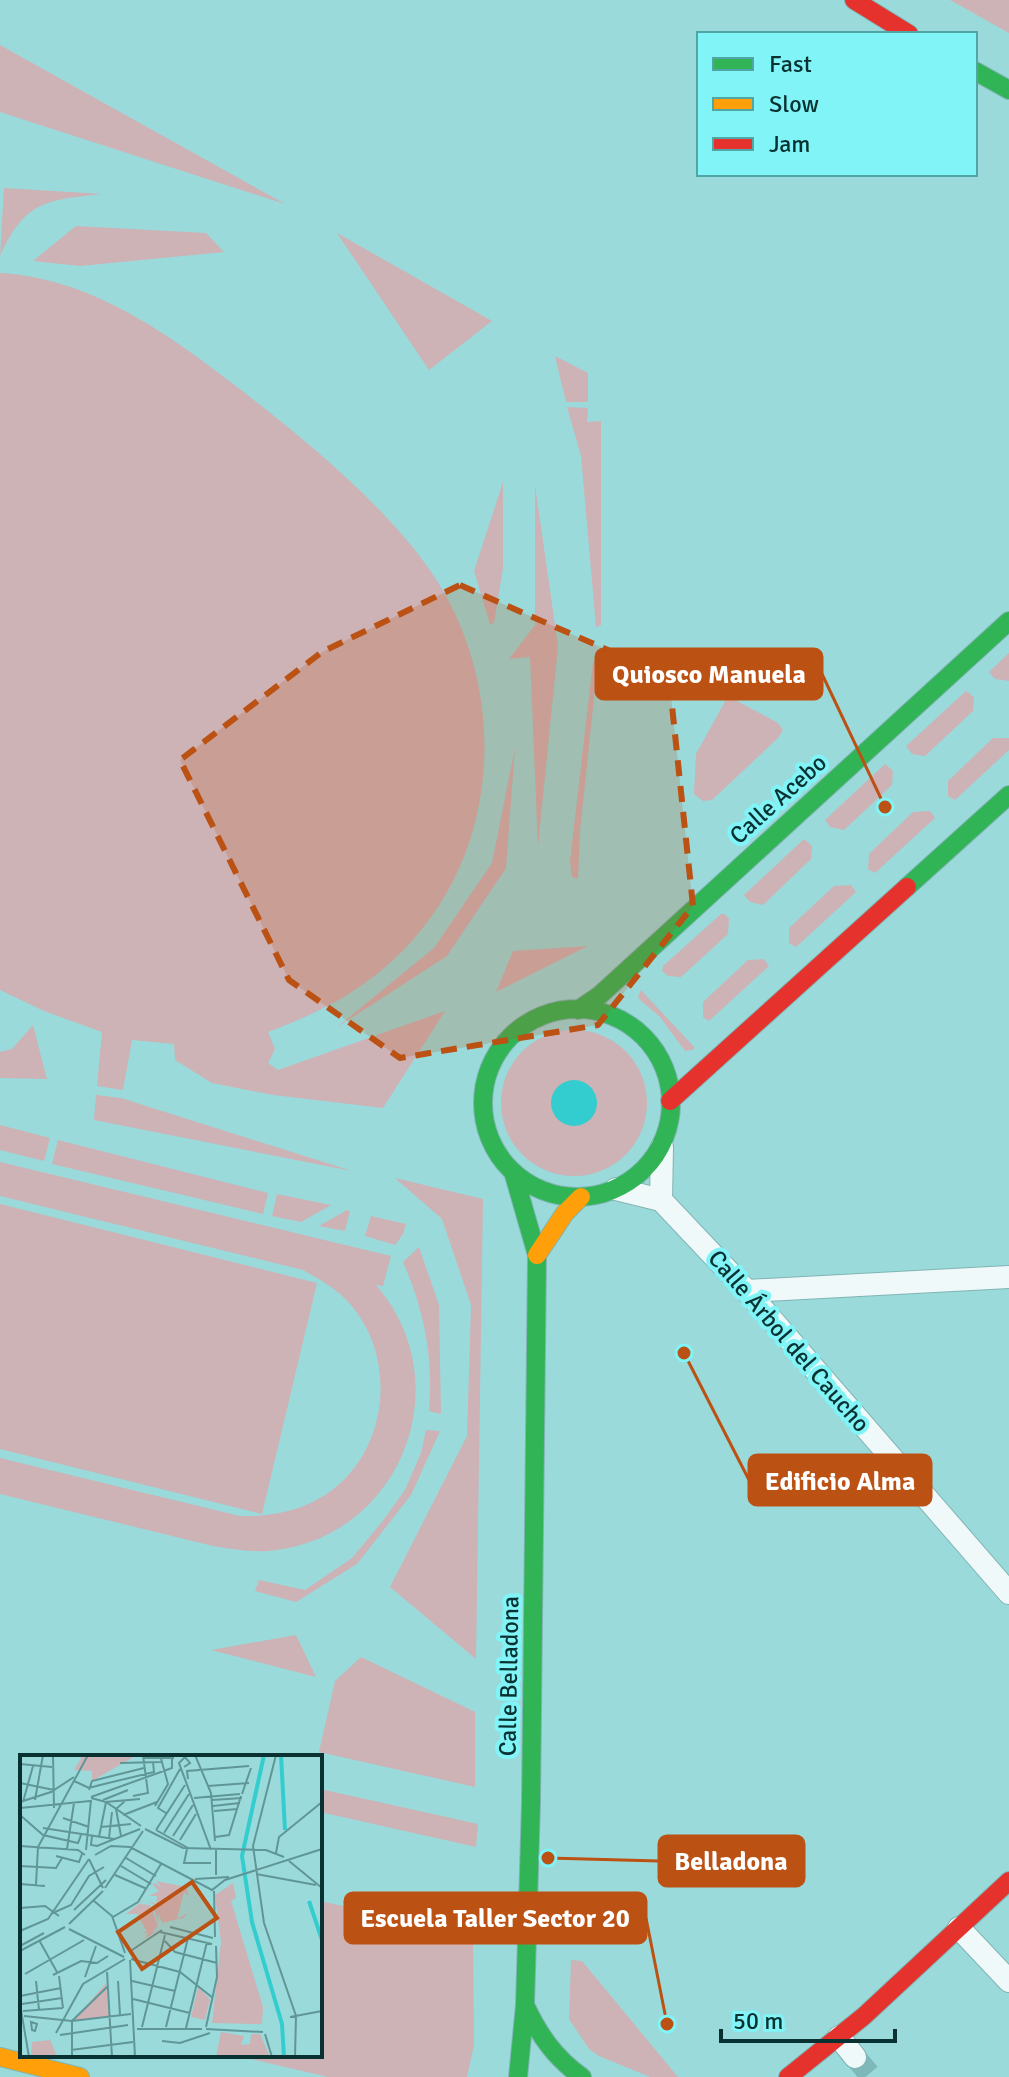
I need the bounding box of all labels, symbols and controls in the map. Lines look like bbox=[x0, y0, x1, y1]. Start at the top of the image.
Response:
legend bbox=[697, 32, 977, 176]
text: Fast bbox=[769, 49, 812, 79]
text: Slow bbox=[769, 89, 819, 119]
text: Jam bbox=[769, 129, 810, 159]
callout: Quiosco Manuela bbox=[596, 649, 822, 699]
text: Quiosco Manuela bbox=[612, 659, 806, 691]
street label: Calle Acebo bbox=[723, 748, 833, 850]
street label: Calle Árbol del Caucho bbox=[702, 1244, 876, 1438]
callout: Edificio Alma bbox=[749, 1455, 931, 1505]
text: Edificio Alma bbox=[765, 1466, 915, 1498]
street label: Calle Belladona bbox=[493, 1596, 525, 1756]
inset map bbox=[20, 1755, 322, 2057]
callout: Belladona bbox=[659, 1836, 804, 1886]
text: Belladona bbox=[674, 1846, 788, 1878]
callout: Escuela Taller Sector 20 bbox=[345, 1893, 646, 1943]
text: Escuela Taller Sector 20 bbox=[360, 1903, 630, 1935]
scale bar bbox=[721, 1993, 895, 2043]
text: 50 m bbox=[733, 2006, 783, 2036]

